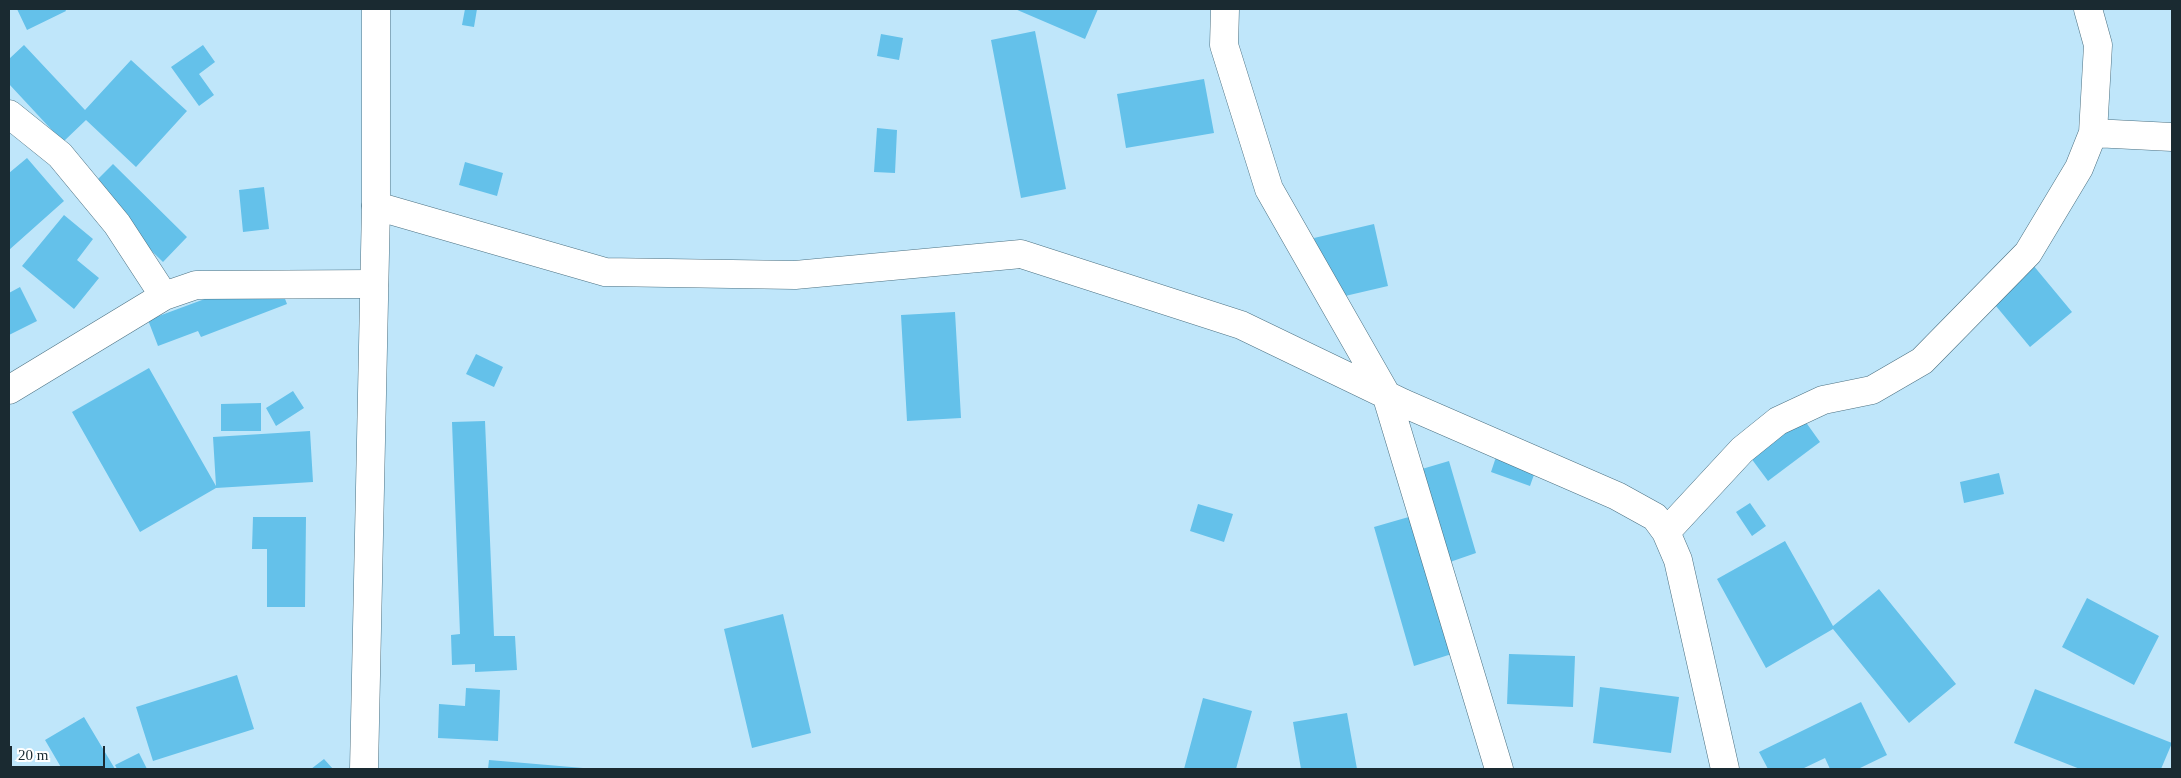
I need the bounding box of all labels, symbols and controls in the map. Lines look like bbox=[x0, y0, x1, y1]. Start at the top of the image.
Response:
scale bar bbox=[12, 736, 108, 768]
text: 20 m bbox=[18, 747, 48, 763]

